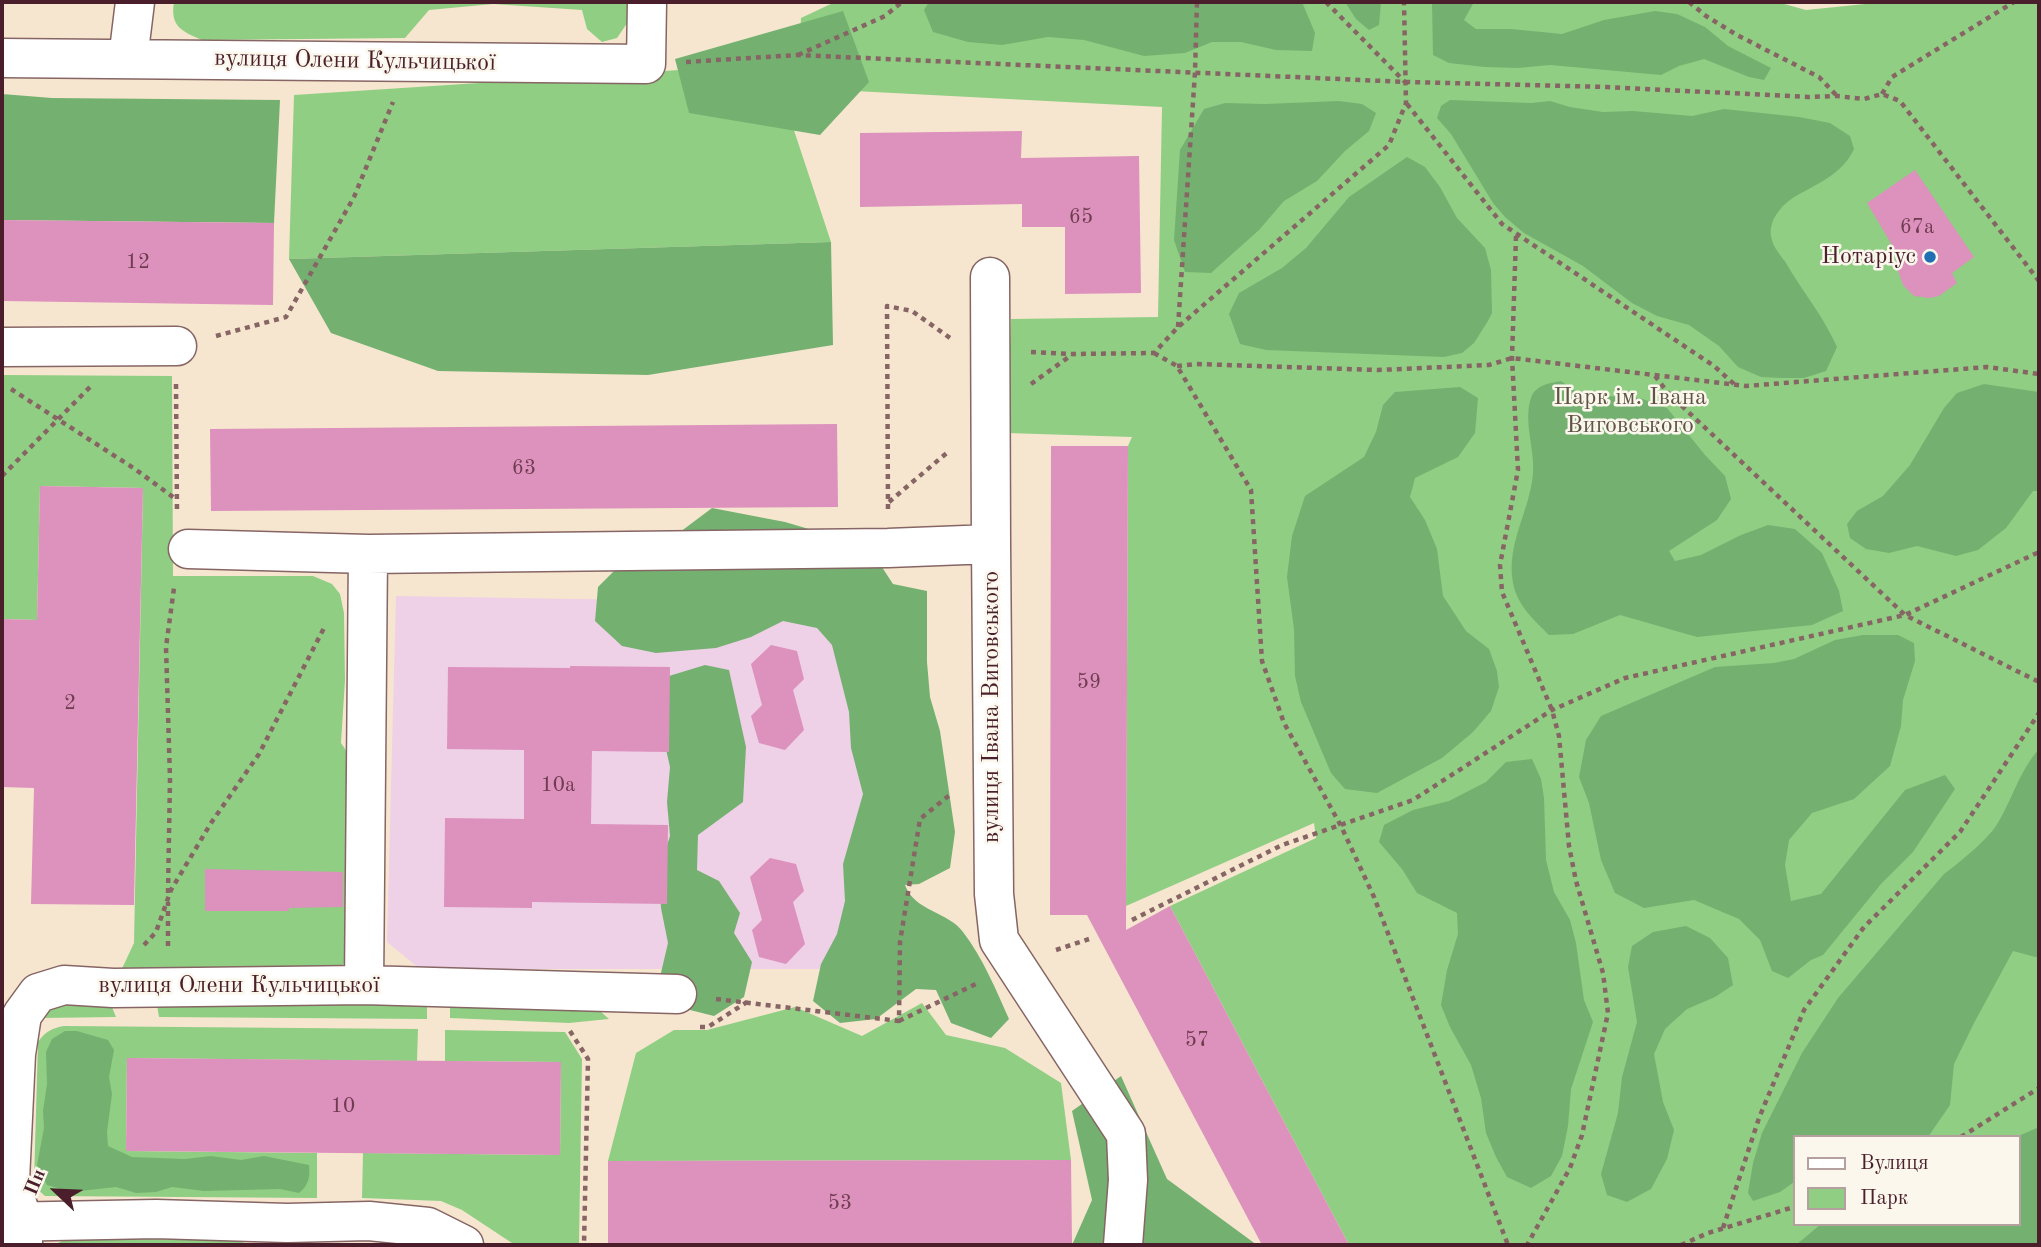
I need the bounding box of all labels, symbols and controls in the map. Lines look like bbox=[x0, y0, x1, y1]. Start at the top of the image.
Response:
street label: вулиця Олени Кульчицької bbox=[214, 44, 496, 78]
house number: 65 bbox=[1069, 204, 1093, 230]
house number: 67а bbox=[1900, 214, 1934, 240]
place label: Нотаріус bbox=[1821, 243, 1916, 271]
house number: 12 bbox=[126, 249, 150, 275]
marker: Нотаріус bbox=[1922, 249, 1938, 265]
park label: Парк ім. Івана Виговського bbox=[1553, 384, 1707, 440]
house number: 63 bbox=[512, 455, 536, 481]
street label: вулиця Івана Виговського bbox=[978, 571, 1006, 843]
house number: 59 bbox=[1077, 669, 1101, 695]
house number: 2 bbox=[64, 690, 76, 716]
house number: 10а bbox=[541, 772, 575, 798]
street label: вулиця Олени Кульчицької bbox=[98, 972, 380, 1000]
house number: 57 bbox=[1185, 1027, 1209, 1053]
house number: 10 bbox=[331, 1093, 355, 1119]
legend bbox=[1792, 1135, 2020, 1226]
text: Вулиця bbox=[1860, 1153, 1929, 1174]
north arrow bbox=[21, 1156, 91, 1226]
text: Пн bbox=[22, 1167, 50, 1198]
text: Парк bbox=[1860, 1188, 1908, 1209]
house number: 53 bbox=[828, 1190, 852, 1216]

